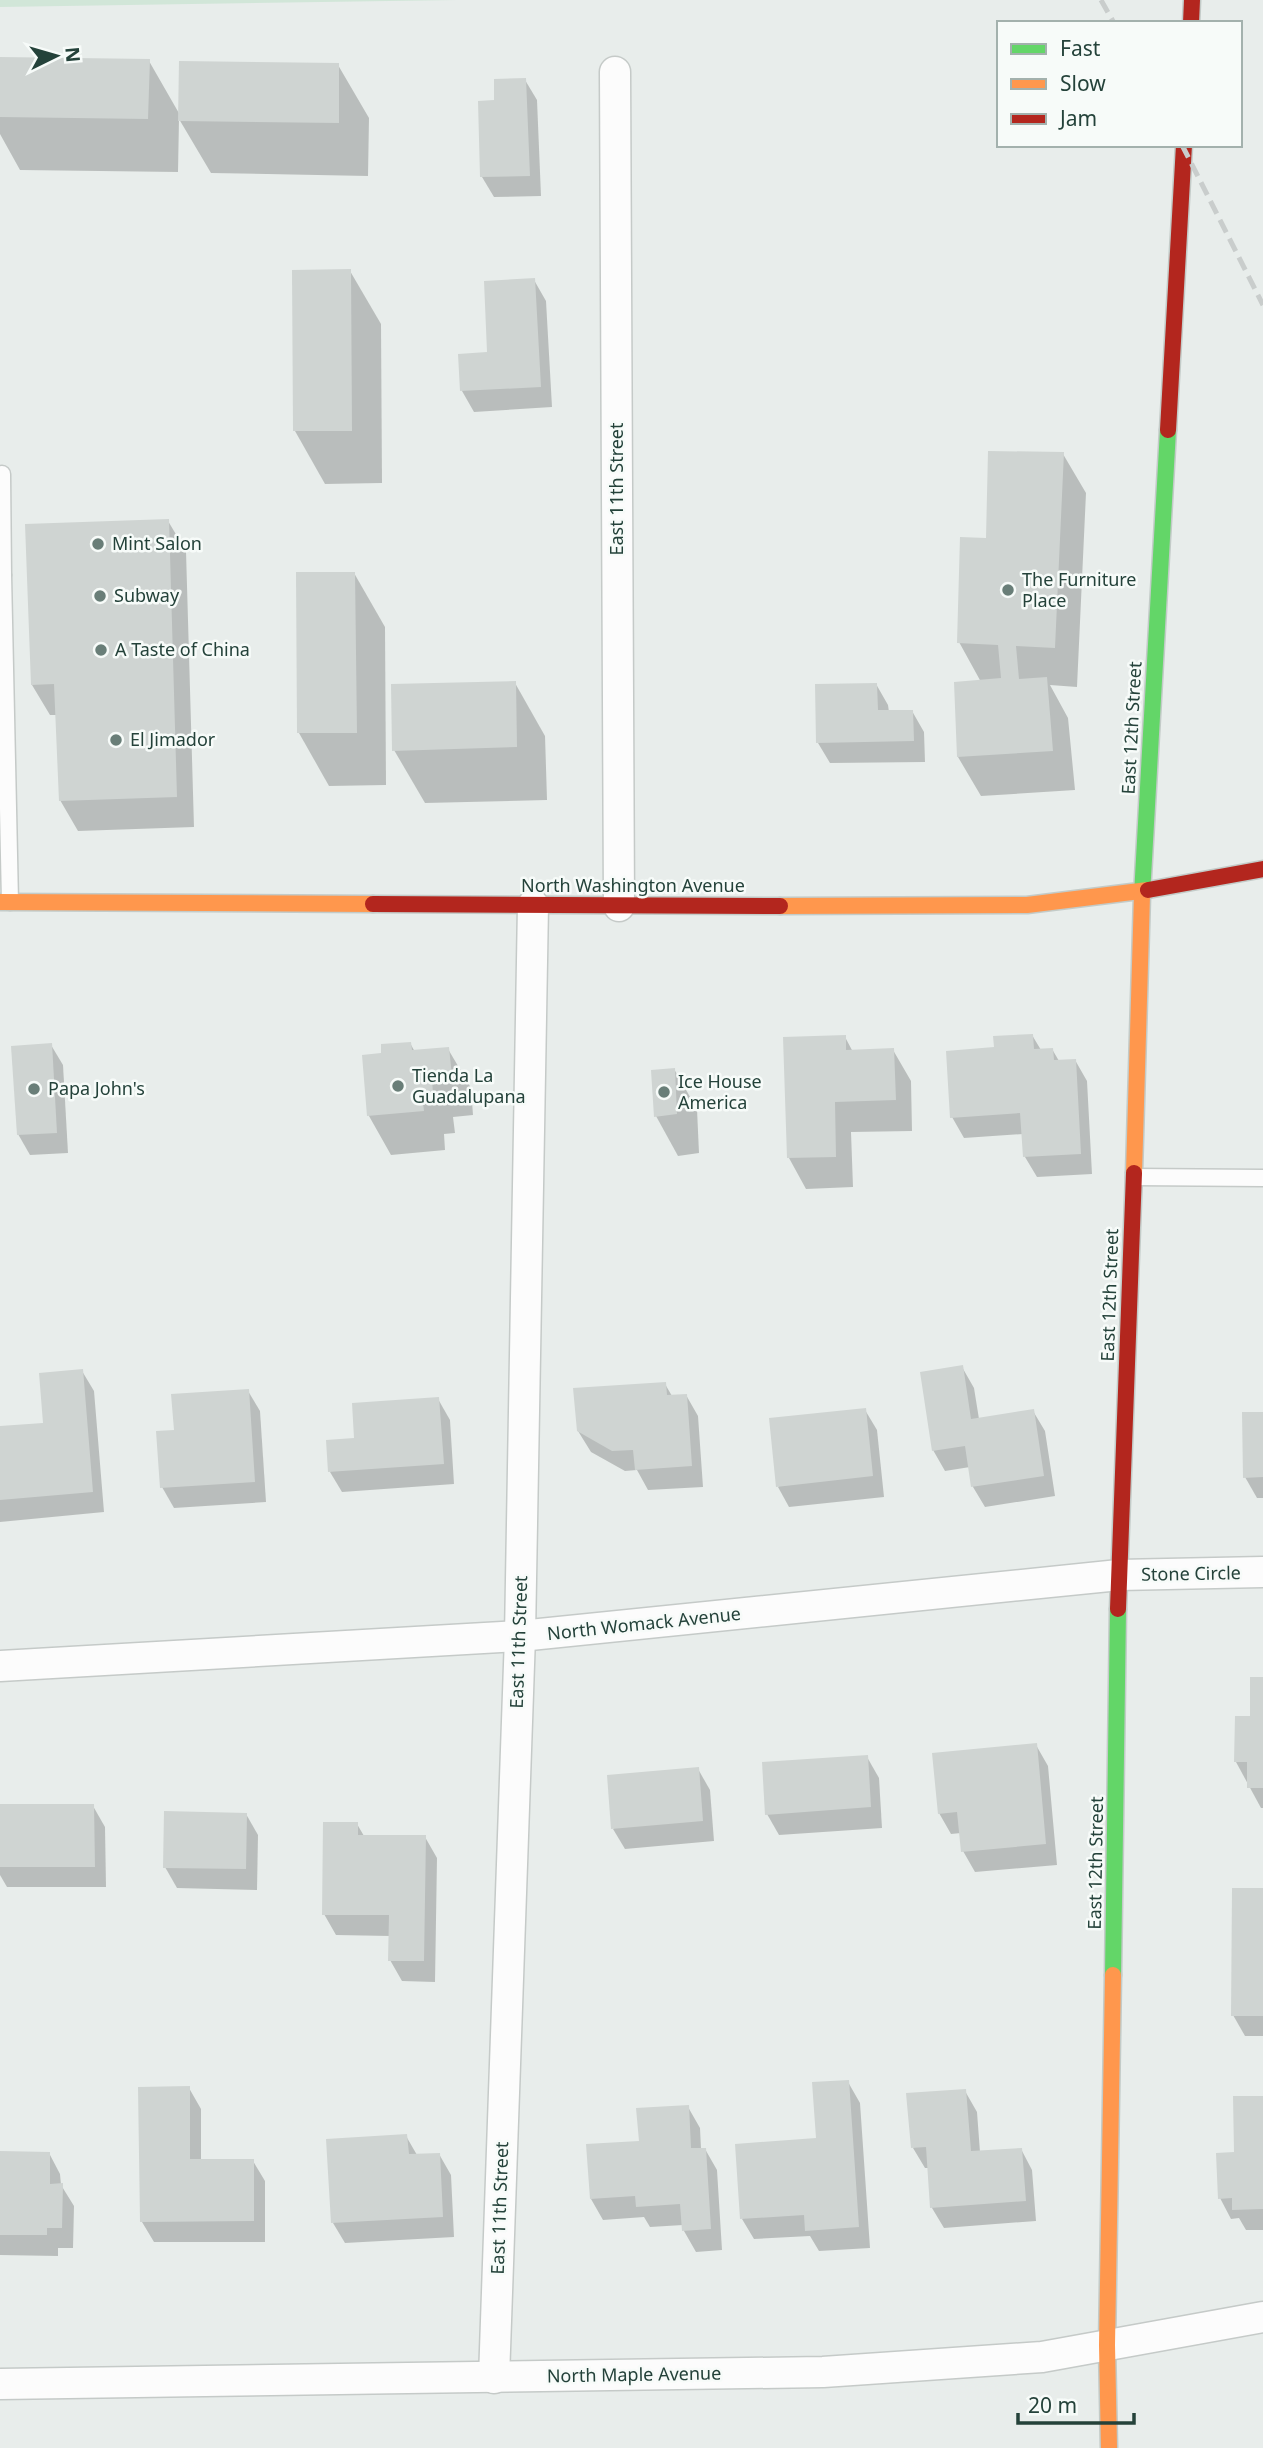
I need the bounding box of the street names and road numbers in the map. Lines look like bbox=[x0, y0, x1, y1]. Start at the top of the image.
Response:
street label: East 11th Street bbox=[604, 422, 628, 556]
street label: East 12th Street bbox=[1116, 660, 1146, 795]
street label: North Washington Avenue bbox=[521, 873, 745, 897]
street label: East 12th Street bbox=[1095, 1228, 1123, 1362]
street label: Stone Circle bbox=[1141, 1560, 1241, 1586]
street label: East 11th Street bbox=[504, 1575, 532, 1709]
street label: North Womack Avenue bbox=[546, 1601, 742, 1645]
street label: East 12th Street bbox=[1082, 1796, 1108, 1930]
street label: East 11th Street bbox=[485, 2141, 513, 2275]
street label: North Maple Avenue bbox=[547, 2360, 721, 2388]

